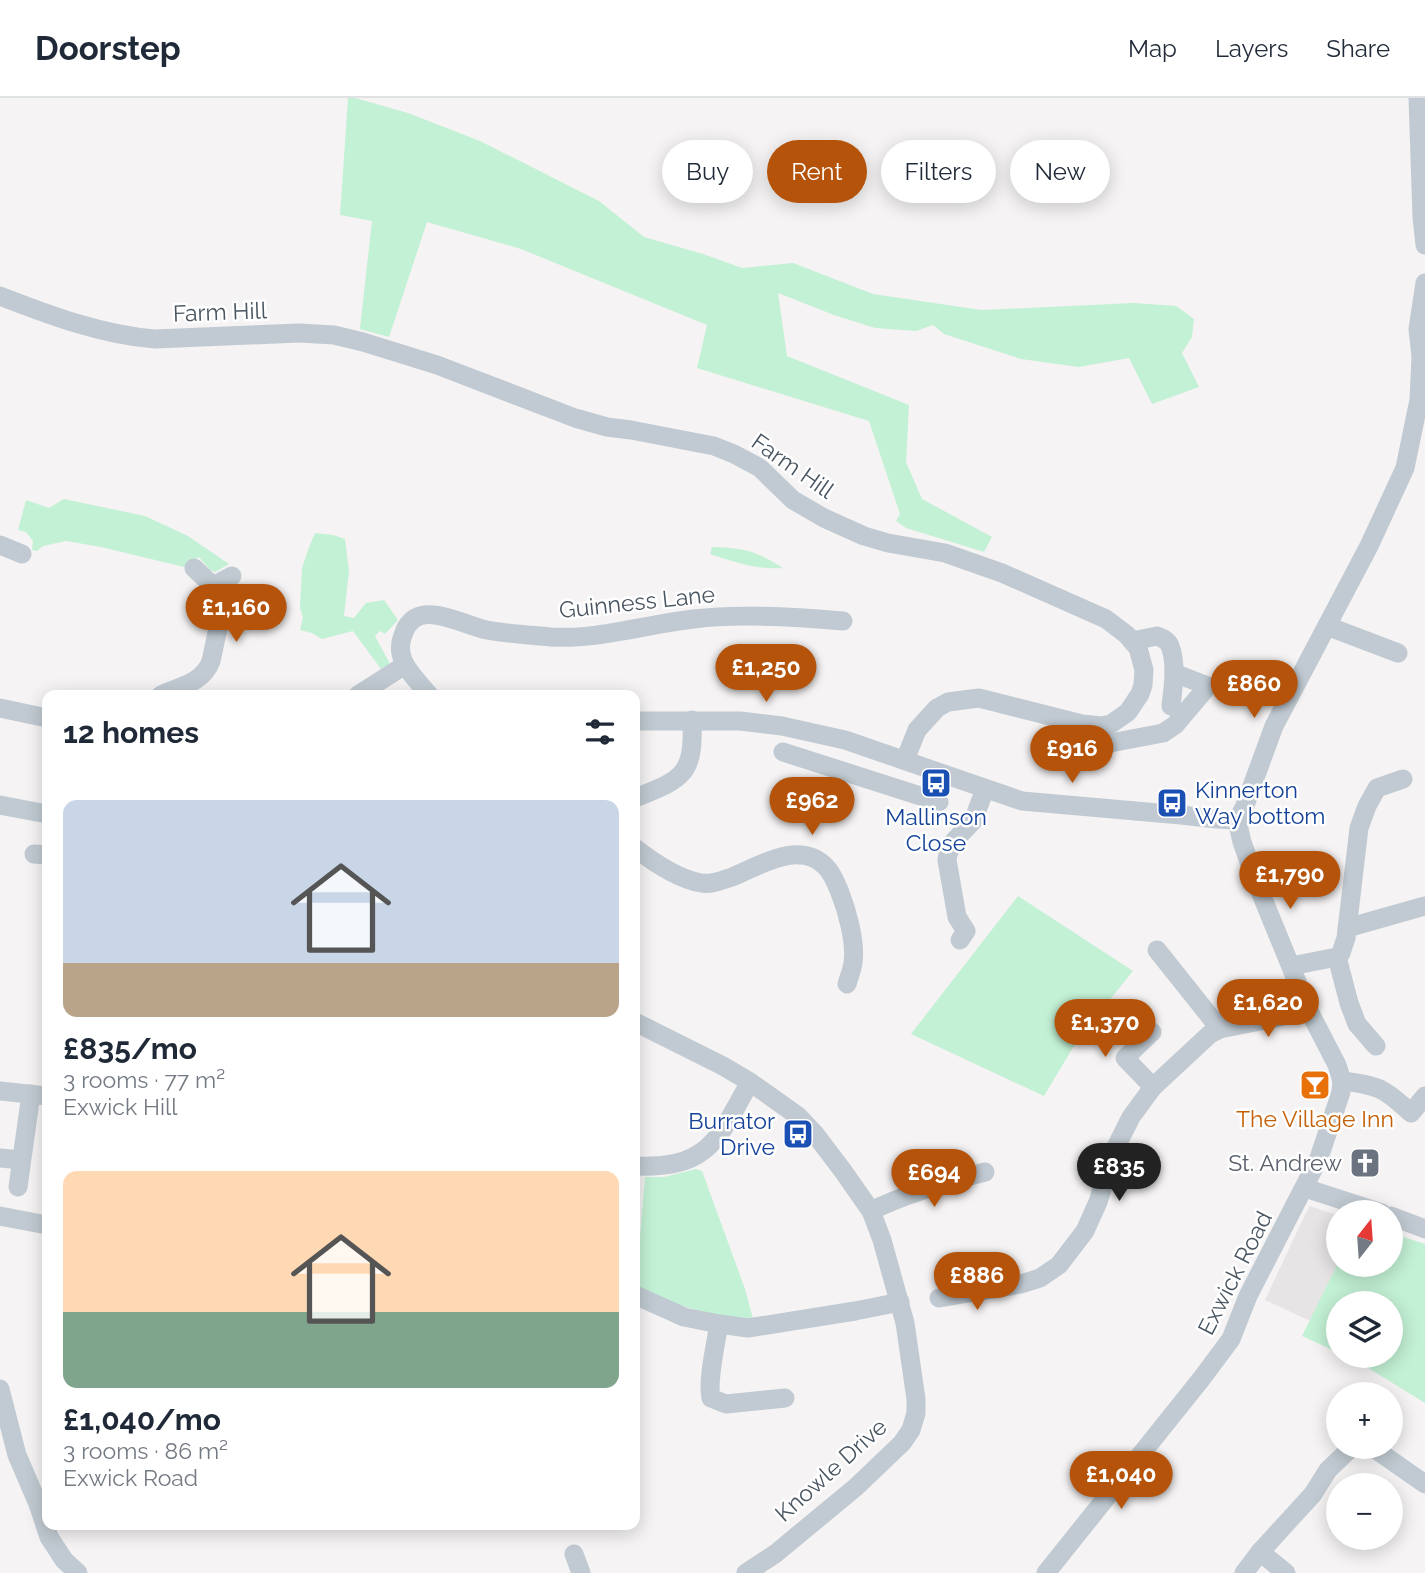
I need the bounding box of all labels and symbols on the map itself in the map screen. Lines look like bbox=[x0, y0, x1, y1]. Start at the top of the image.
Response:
street label: Farm Hill bbox=[172, 296, 268, 327]
street label: Farm Hill bbox=[747, 428, 840, 504]
street label: Guinness Lane bbox=[558, 580, 716, 623]
pin: £1,160 bbox=[179, 584, 293, 644]
pin: £1,250 bbox=[709, 644, 823, 704]
pin: £860 bbox=[1213, 660, 1295, 720]
pin: £916 bbox=[1031, 726, 1113, 785]
bus stop icon: Mallinson Close bbox=[919, 766, 953, 800]
place label: Kinnerton Way bottom bbox=[1195, 776, 1325, 829]
pin: £962 bbox=[771, 778, 853, 837]
bus stop icon: Kinnerton Way bottom bbox=[1155, 786, 1189, 820]
place label: Mallinson Close bbox=[885, 803, 987, 856]
pin: £1,790 bbox=[1233, 852, 1347, 911]
pin: £1,620 bbox=[1211, 979, 1325, 1039]
pin: £1,370 bbox=[1048, 1000, 1162, 1059]
bar icon: The Village Inn bbox=[1298, 1068, 1332, 1102]
place label: The Village Inn bbox=[1236, 1105, 1394, 1132]
place label: Burrator Drive bbox=[688, 1107, 775, 1160]
bus stop icon: Burrator Drive bbox=[781, 1117, 815, 1151]
pin: £835 bbox=[1078, 1144, 1160, 1203]
church icon: St. Andrew bbox=[1348, 1146, 1382, 1180]
place label: St. Andrew bbox=[1228, 1149, 1342, 1176]
pin: £694 bbox=[893, 1150, 975, 1209]
north arrow bbox=[1326, 1200, 1404, 1278]
street label: Exwick Road bbox=[1192, 1206, 1277, 1339]
pin: £886 bbox=[936, 1252, 1018, 1312]
street label: Knowle Drive bbox=[769, 1413, 892, 1527]
pin: £1,040 bbox=[1064, 1452, 1178, 1511]

